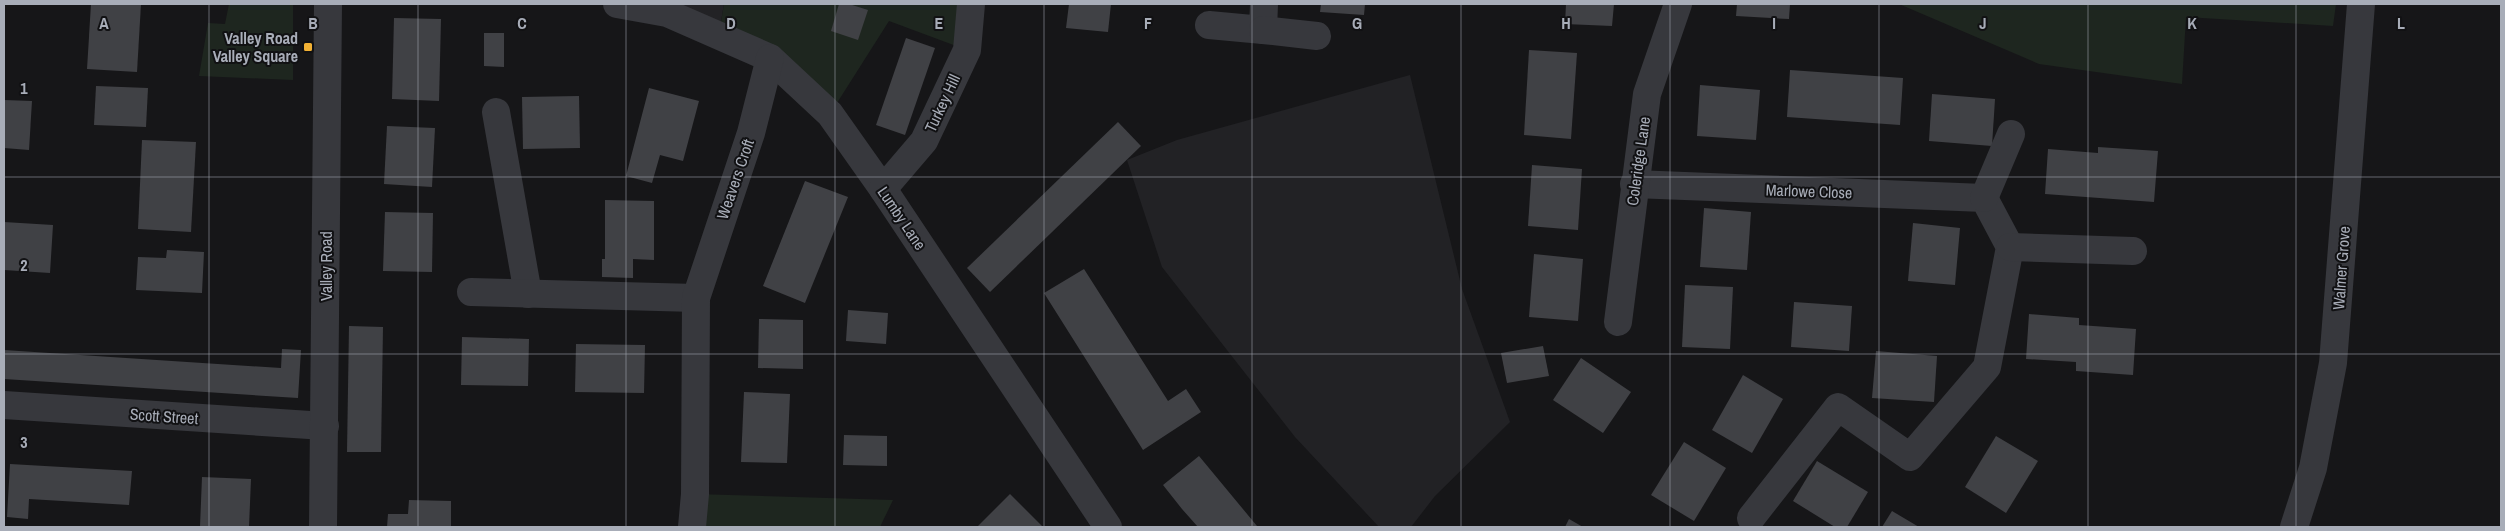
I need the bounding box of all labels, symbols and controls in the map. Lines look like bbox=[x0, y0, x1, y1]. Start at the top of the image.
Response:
text: A bbox=[99, 12, 109, 34]
text: B bbox=[308, 12, 318, 34]
text: C bbox=[517, 12, 527, 34]
text: D bbox=[726, 12, 736, 34]
text: E bbox=[935, 12, 944, 34]
text: F bbox=[1144, 12, 1152, 34]
text: G bbox=[1352, 12, 1362, 34]
text: H bbox=[1561, 12, 1571, 34]
text: I bbox=[1772, 12, 1776, 34]
text: J bbox=[1979, 12, 1987, 34]
text: K bbox=[2187, 12, 2197, 34]
text: L bbox=[2397, 12, 2405, 34]
place label: Valley Road Valley Square bbox=[213, 27, 298, 67]
marker: Valley Road Valley Square bbox=[302, 41, 314, 53]
street label: Turkey Hill bbox=[919, 70, 965, 136]
text: 1 bbox=[20, 77, 28, 99]
street label: Coleridge Lane bbox=[1621, 115, 1655, 207]
street label: Weavers Croft bbox=[711, 136, 759, 222]
street label: Marlowe Close bbox=[1765, 178, 1853, 204]
street label: Lumby Lane bbox=[873, 182, 931, 254]
street label: Walmer Grove bbox=[2327, 225, 2355, 311]
street label: Valley Road bbox=[315, 231, 337, 301]
text: 2 bbox=[20, 254, 28, 276]
street label: Scott Street bbox=[129, 403, 199, 429]
text: 3 bbox=[20, 431, 28, 453]

